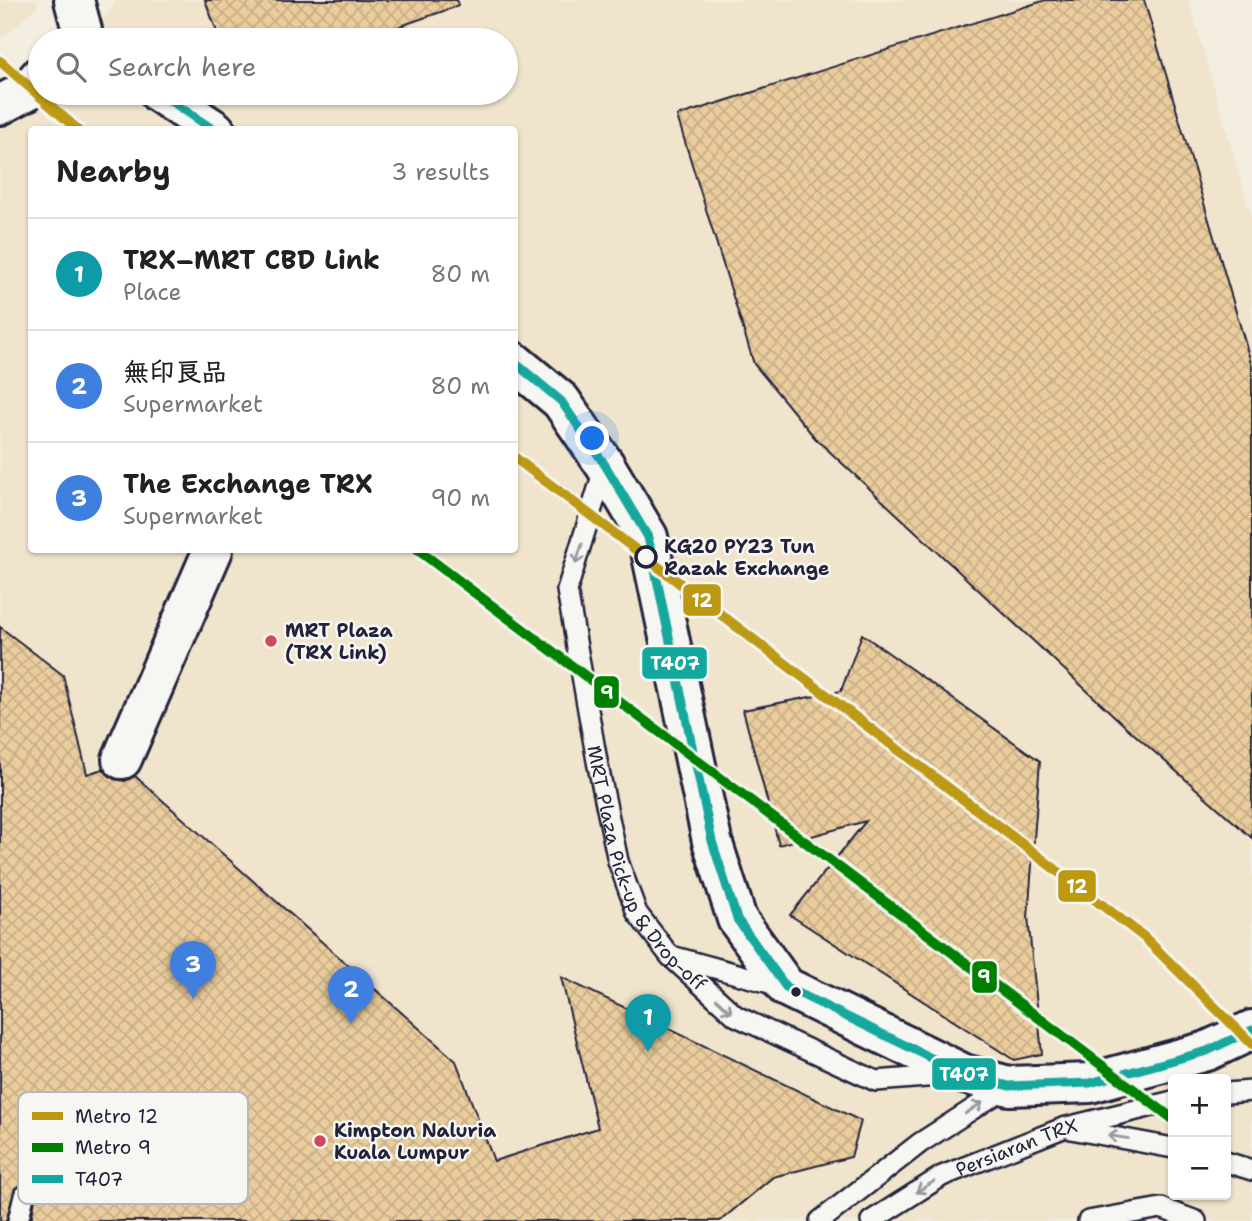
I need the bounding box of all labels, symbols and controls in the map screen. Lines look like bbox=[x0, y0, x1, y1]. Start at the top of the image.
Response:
search box bbox=[28, 28, 518, 105]
icon: search bbox=[52, 48, 90, 86]
text: Search here bbox=[108, 49, 257, 84]
text: Nearby bbox=[56, 151, 171, 192]
text: 3 results bbox=[391, 157, 490, 187]
text: TRX–MRT CBD Link bbox=[123, 242, 380, 277]
text: 1 bbox=[74, 259, 84, 289]
text: 80 m bbox=[431, 259, 490, 289]
text: Place bbox=[123, 277, 182, 307]
text: 無印良品 bbox=[123, 354, 227, 389]
text: 2 bbox=[71, 371, 87, 401]
text: 80 m bbox=[431, 371, 490, 401]
text: Supermarket bbox=[123, 389, 263, 419]
your location bbox=[575, 421, 609, 455]
text: The Exchange TRX bbox=[123, 466, 372, 501]
text: 3 bbox=[71, 483, 87, 513]
text: 90 m bbox=[430, 483, 490, 513]
text: Supermarket bbox=[123, 501, 263, 531]
place label: KG20 PY23 Tun Razak Exchange bbox=[664, 534, 829, 581]
one-way arrow bbox=[571, 542, 584, 564]
marker: KG20 PY23 Tun Razak Exchange bbox=[635, 546, 657, 568]
line badge: 12 bbox=[682, 583, 722, 617]
text: 12 bbox=[691, 588, 713, 613]
place label: MRT Plaza (TRX Link) bbox=[285, 618, 393, 665]
marker: MRT Plaza (TRX Link) bbox=[263, 633, 279, 649]
line badge: T407 bbox=[641, 646, 708, 680]
text: T407 bbox=[650, 651, 700, 676]
line badge: 9 bbox=[593, 675, 620, 709]
text: 9 bbox=[600, 680, 614, 705]
street label: MRT Plaza Pick-up & Drop-off bbox=[581, 744, 712, 997]
line badge: 12 bbox=[1057, 869, 1097, 903]
text: 12 bbox=[1066, 874, 1088, 899]
pin: 3 bbox=[170, 941, 216, 999]
line badge: 9 bbox=[971, 960, 998, 994]
text: 9 bbox=[977, 964, 991, 989]
pin: 2 bbox=[328, 966, 374, 1024]
unlabelled marker bbox=[789, 985, 803, 999]
pin: 1 bbox=[625, 994, 671, 1052]
one-way arrow bbox=[715, 997, 732, 1014]
line badge: T407 bbox=[931, 1057, 997, 1091]
text: T407 bbox=[939, 1062, 989, 1087]
map controls bbox=[1168, 1074, 1231, 1200]
button: + bbox=[1168, 1074, 1231, 1137]
legend bbox=[18, 1092, 248, 1204]
one-way arrow bbox=[963, 1101, 983, 1115]
text: Metro 12 bbox=[75, 1104, 158, 1129]
street label: Persiaran TRX bbox=[952, 1113, 1080, 1182]
place label: Kimpton Naluria Kuala Lumpur bbox=[334, 1118, 496, 1165]
one-way arrow bbox=[1107, 1130, 1130, 1143]
marker: Kimpton Naluria Kuala Lumpur bbox=[312, 1133, 328, 1149]
text: Metro 9 bbox=[75, 1135, 151, 1160]
button: − bbox=[1168, 1137, 1231, 1200]
text: T407 bbox=[75, 1167, 123, 1192]
one-way arrow bbox=[915, 1181, 935, 1195]

